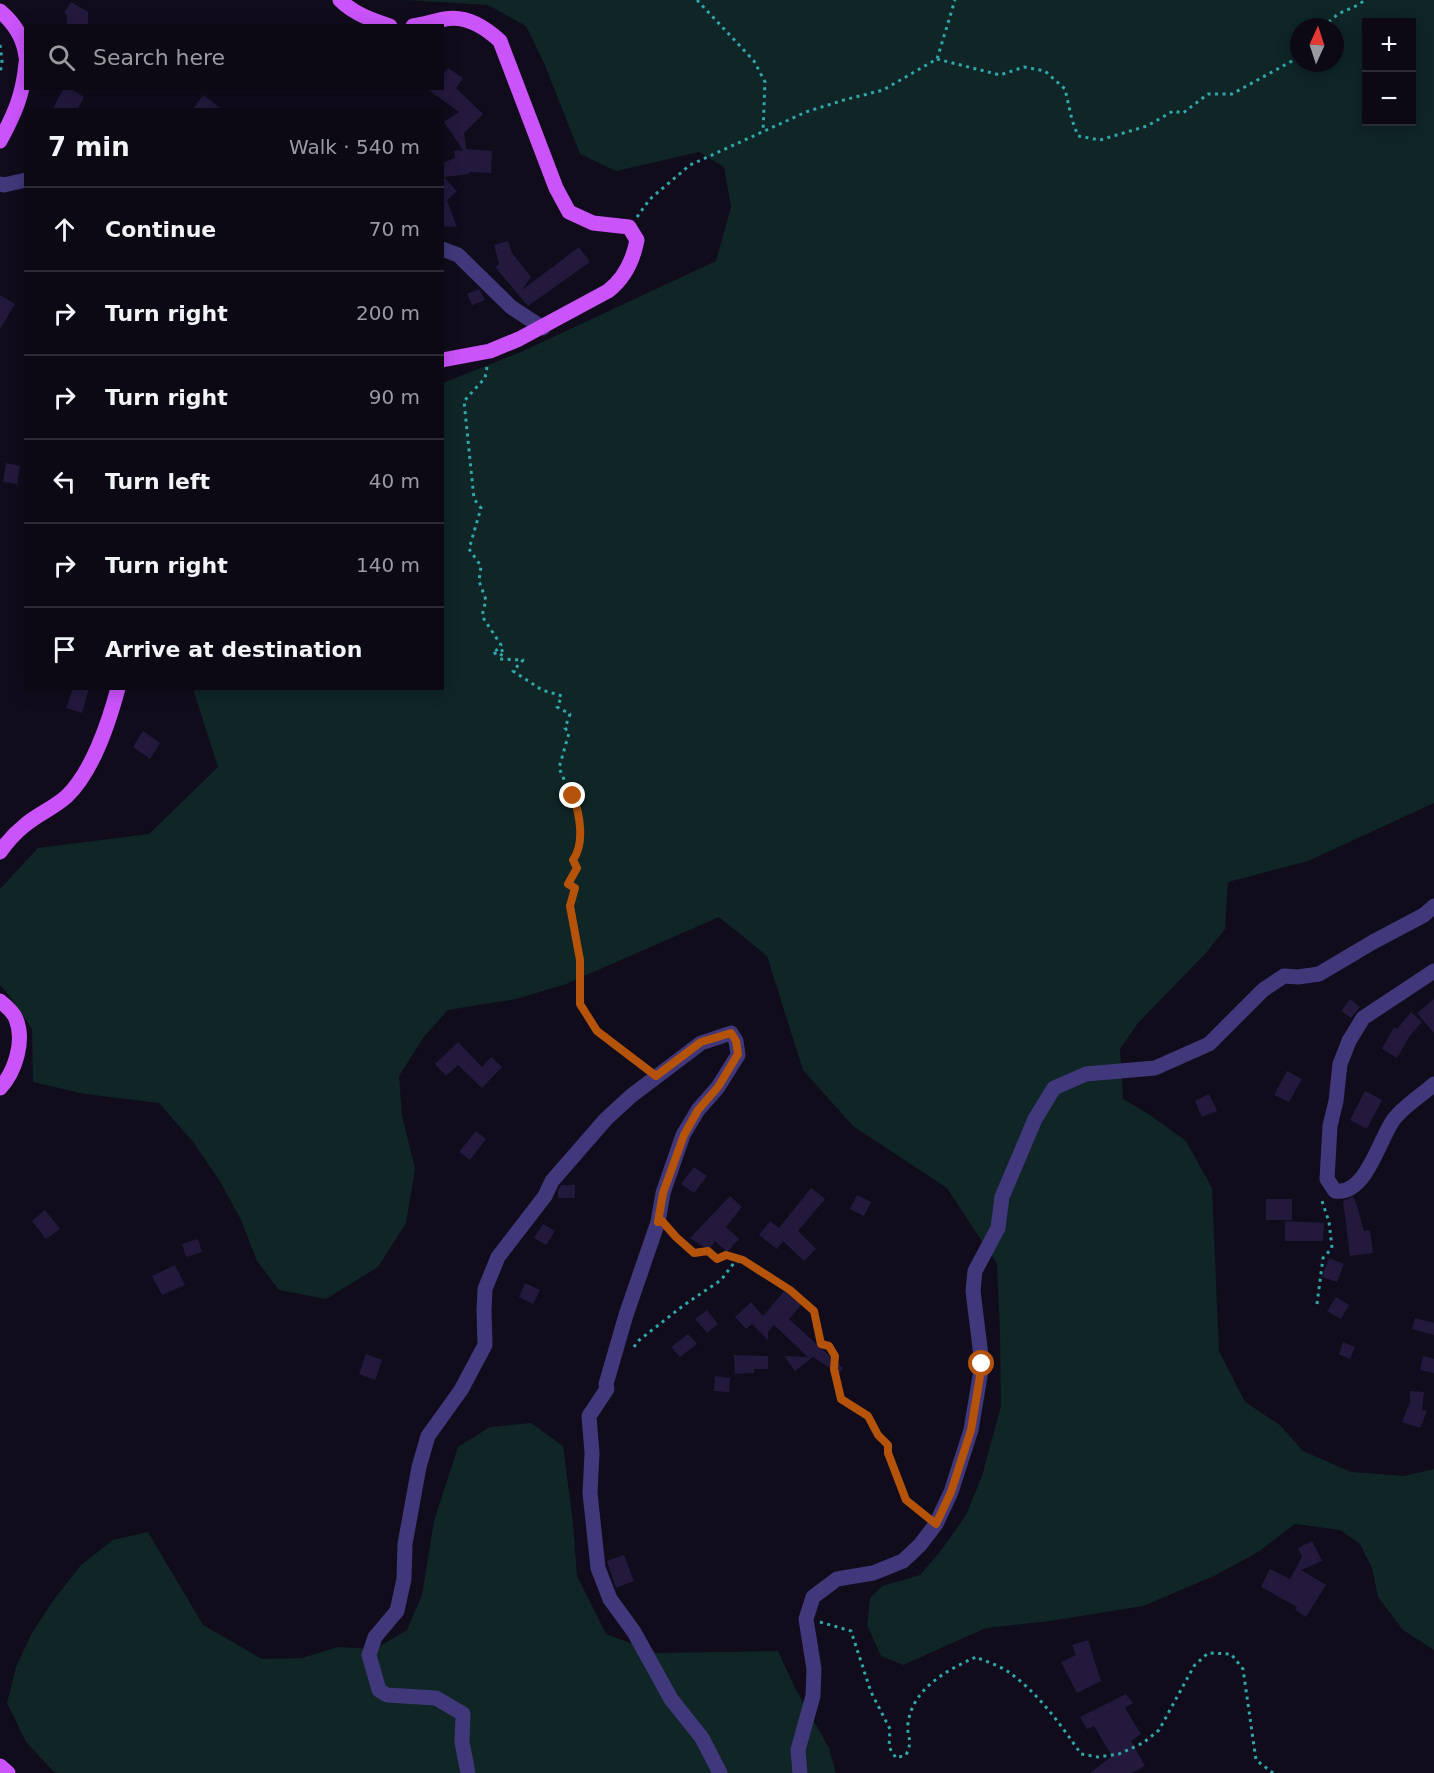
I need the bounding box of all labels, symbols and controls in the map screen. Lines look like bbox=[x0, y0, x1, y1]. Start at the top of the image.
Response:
north arrow bbox=[1290, 18, 1344, 72]
map controls bbox=[1362, 18, 1416, 126]
button: + bbox=[1362, 18, 1416, 72]
search box bbox=[24, 24, 444, 90]
icon: search bbox=[45, 41, 78, 74]
text: Search here bbox=[93, 45, 225, 70]
button: − bbox=[1362, 72, 1416, 126]
text: 7 min bbox=[48, 132, 130, 162]
text: Walk · 540 m bbox=[289, 135, 420, 159]
icon: ahead bbox=[48, 213, 81, 246]
text: Continue bbox=[105, 217, 216, 242]
text: 70 m bbox=[369, 217, 420, 241]
icon: right bbox=[48, 297, 81, 330]
text: Turn right bbox=[105, 301, 228, 326]
text: 200 m bbox=[356, 301, 420, 325]
icon: right bbox=[48, 381, 81, 414]
text: Turn right bbox=[105, 385, 228, 410]
text: 90 m bbox=[369, 385, 420, 409]
icon: left bbox=[48, 465, 81, 498]
text: Turn left bbox=[105, 469, 210, 494]
text: 40 m bbox=[369, 469, 420, 493]
icon: right bbox=[48, 549, 81, 582]
text: Turn right bbox=[105, 553, 228, 578]
text: 140 m bbox=[356, 553, 420, 577]
icon: arrive bbox=[48, 633, 81, 666]
text: Arrive at destination bbox=[105, 637, 362, 662]
route end bbox=[559, 782, 585, 808]
route start bbox=[968, 1350, 994, 1376]

